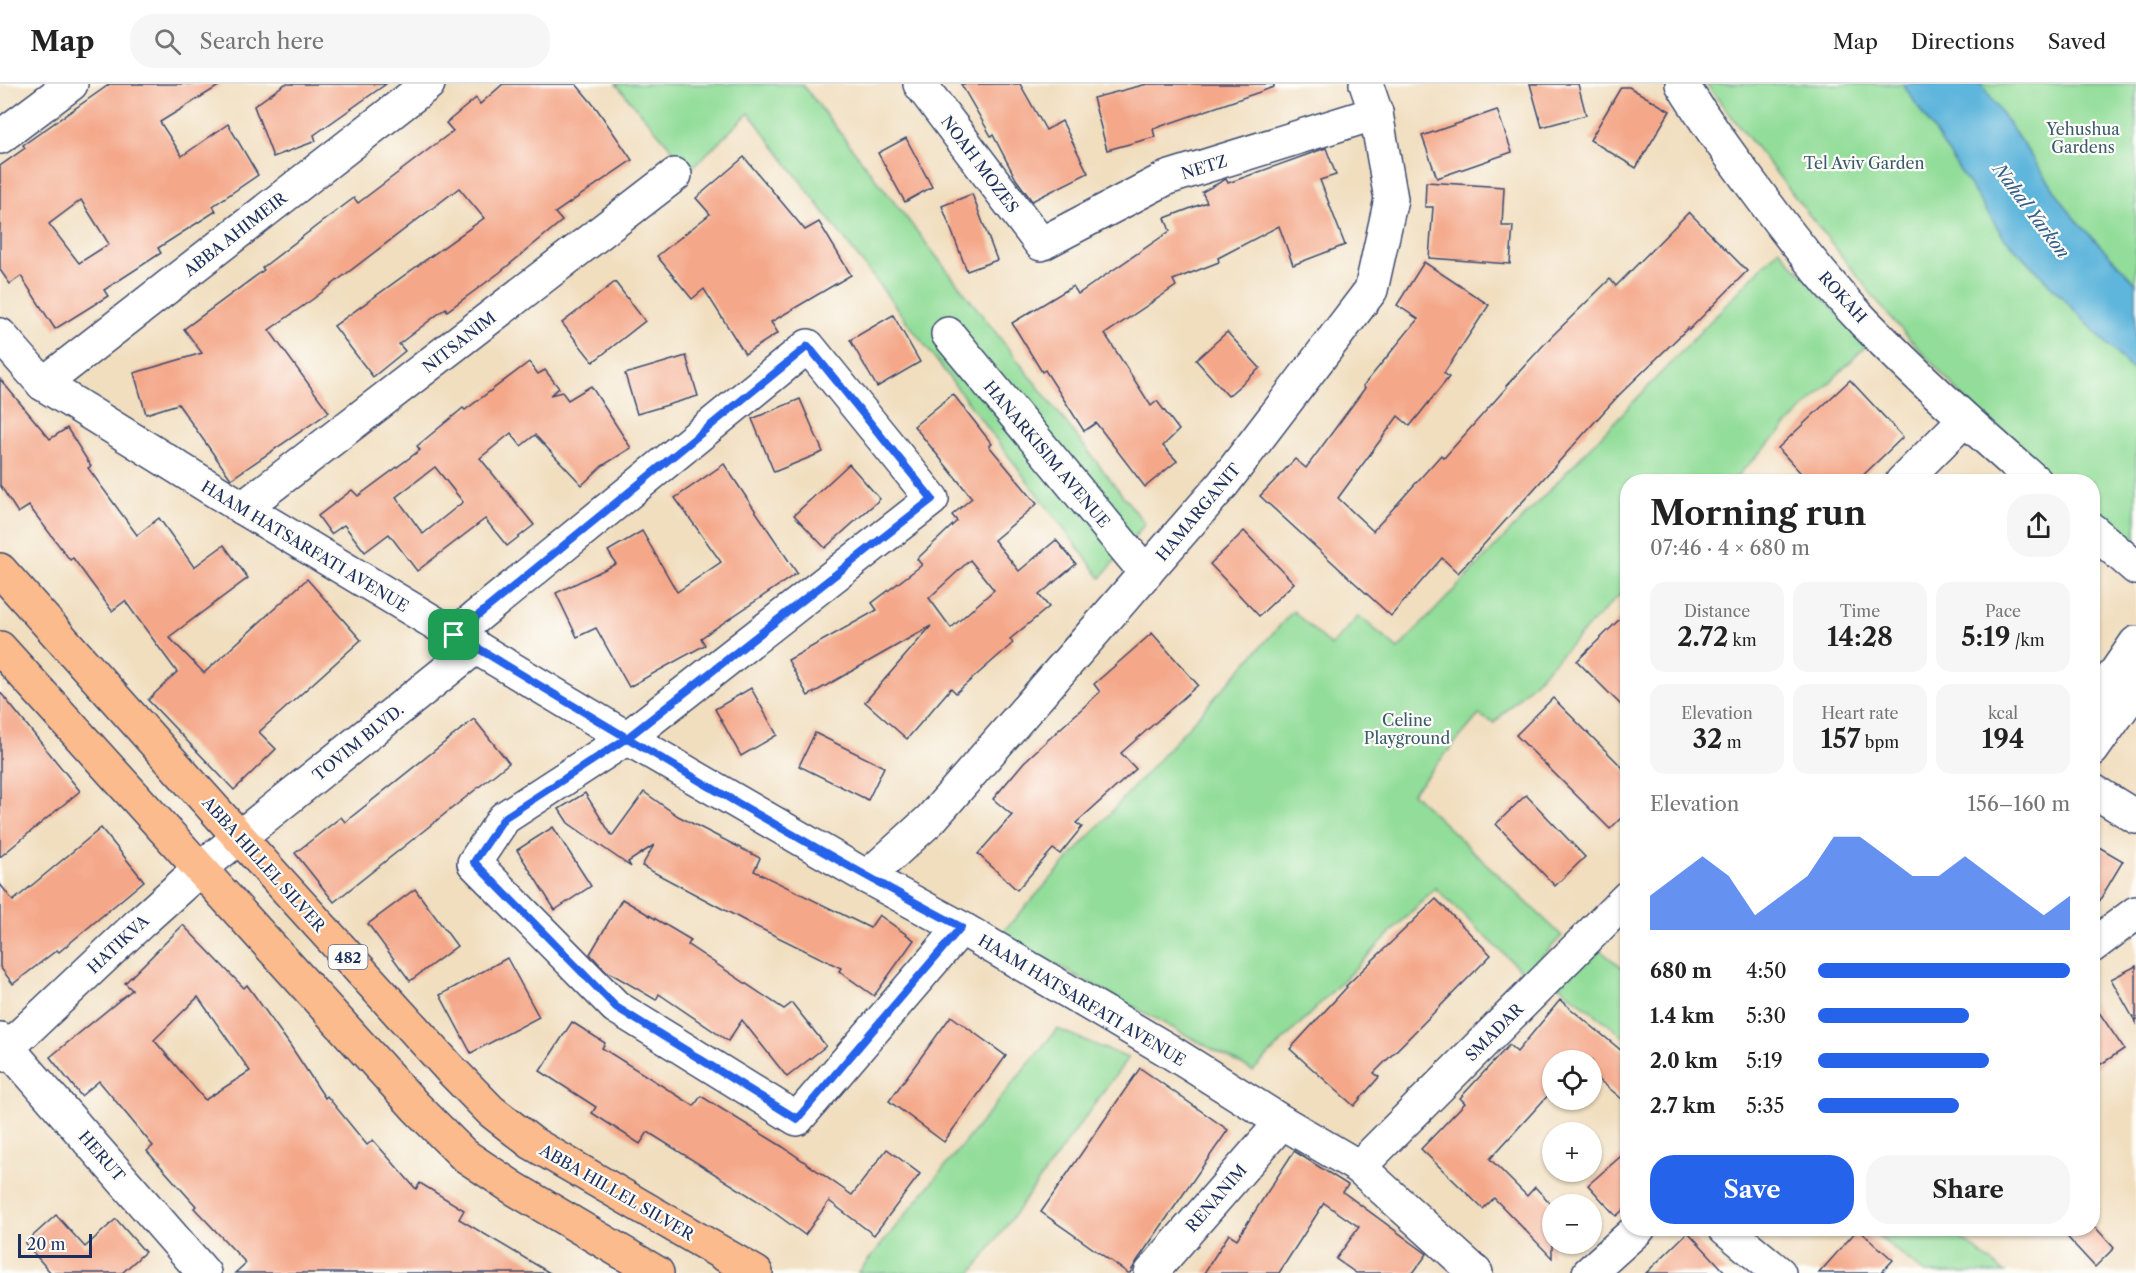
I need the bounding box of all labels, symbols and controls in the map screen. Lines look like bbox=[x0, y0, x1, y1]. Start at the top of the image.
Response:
search box bbox=[130, 14, 550, 68]
text: Map bbox=[30, 24, 94, 58]
icon: search bbox=[151, 25, 184, 58]
text: Search here bbox=[199, 28, 324, 55]
text: Map bbox=[1833, 29, 1878, 54]
text: Directions bbox=[1911, 29, 2015, 54]
text: Saved bbox=[2048, 29, 2106, 54]
street label: NOAH MOZES bbox=[937, 112, 1023, 216]
park label: Yehushua Gardens bbox=[2045, 119, 2120, 157]
street label: NETZ bbox=[1179, 151, 1230, 183]
park label: Tel Aviv Garden bbox=[1804, 153, 1924, 173]
water label: Nahal Yarkon bbox=[1987, 157, 2074, 263]
street label: ABBA AHIMEIR bbox=[179, 187, 291, 281]
street label: ROKAH bbox=[1815, 267, 1871, 327]
street label: NITSANIM bbox=[418, 307, 500, 377]
street label: HANARKISIM AVENUE bbox=[980, 376, 1114, 532]
street label: HAMARGANIT bbox=[1152, 459, 1245, 565]
street label: HAAM HATSARFATI AVENUE bbox=[198, 476, 412, 616]
text: Morning run bbox=[1650, 493, 1866, 534]
button: share bbox=[2007, 494, 2070, 557]
text: 07:46 · 4 × 680 m bbox=[1650, 536, 1810, 560]
text: Distance bbox=[1684, 601, 1750, 621]
text: Time bbox=[1840, 601, 1880, 621]
text: Pace bbox=[1985, 601, 2021, 621]
pin bbox=[428, 609, 479, 660]
icon: arrive bbox=[437, 618, 470, 651]
text: 2.72 bbox=[1677, 621, 1728, 653]
text: 14:28 bbox=[1827, 621, 1893, 653]
text: 5:19 bbox=[1961, 621, 2011, 653]
text: km bbox=[1728, 630, 1757, 650]
text: /km bbox=[2011, 630, 2045, 650]
street label: TOVIM BLVD. bbox=[308, 699, 408, 785]
text: Elevation bbox=[1681, 703, 1753, 723]
text: Heart rate bbox=[1821, 703, 1899, 723]
text: kcal bbox=[1988, 703, 2018, 723]
park label: Celine Playground bbox=[1364, 710, 1450, 748]
text: 32 bbox=[1692, 723, 1722, 755]
text: 157 bbox=[1821, 723, 1860, 755]
text: 194 bbox=[1982, 723, 2024, 755]
text: m bbox=[1722, 732, 1742, 752]
text: bpm bbox=[1860, 732, 1899, 752]
street label: ABBA HILLEL SILVER bbox=[198, 792, 331, 936]
text: Elevation bbox=[1650, 792, 1739, 816]
text: 156–160 m bbox=[1968, 792, 2070, 816]
street label: HATIKVA bbox=[83, 910, 154, 978]
street label: HAAM HATSARFATI AVENUE bbox=[975, 930, 1189, 1070]
road number: 482 bbox=[328, 945, 368, 969]
text: 680 m bbox=[1650, 959, 1712, 983]
text: 4:50 bbox=[1746, 959, 1787, 983]
street label: SMADAR bbox=[1461, 998, 1528, 1065]
text: 1.4 km bbox=[1650, 1004, 1715, 1028]
text: 5:30 bbox=[1746, 1004, 1786, 1028]
text: 2.0 km bbox=[1650, 1049, 1718, 1073]
text: 5:19 bbox=[1746, 1049, 1783, 1073]
map controls bbox=[1542, 1050, 1602, 1254]
button: locate bbox=[1542, 1050, 1602, 1110]
text: 2.7 km bbox=[1650, 1094, 1716, 1118]
text: 5:35 bbox=[1746, 1094, 1784, 1118]
button: + bbox=[1542, 1122, 1602, 1182]
street label: HERUT bbox=[75, 1127, 129, 1185]
street label: ABBA HILLEL SILVER bbox=[536, 1139, 699, 1245]
button: Save bbox=[1650, 1155, 1854, 1224]
button: Share bbox=[1866, 1155, 2070, 1224]
street label: RENANIM bbox=[1181, 1160, 1251, 1236]
button: − bbox=[1542, 1194, 1602, 1254]
scale bar bbox=[18, 1231, 92, 1258]
text: 20 m bbox=[27, 1234, 66, 1254]

